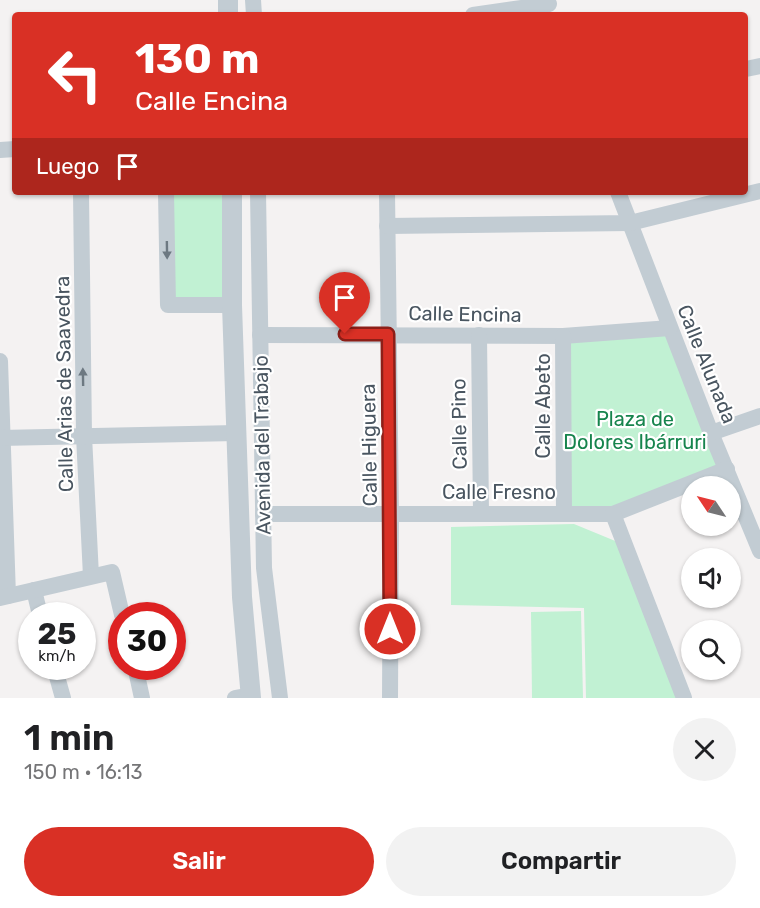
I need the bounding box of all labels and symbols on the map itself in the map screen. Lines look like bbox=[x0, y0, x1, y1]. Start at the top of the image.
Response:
one-way arrow bbox=[163, 241, 172, 260]
pin bbox=[319, 272, 370, 334]
street label: Calle Arias de Saavedra bbox=[50, 276, 78, 492]
street label: Calle Encina bbox=[408, 301, 522, 327]
street label: Calle Alunada bbox=[672, 301, 742, 427]
street label: Calle Abeto bbox=[531, 353, 555, 459]
street label: Avenida del Trabajo bbox=[248, 355, 276, 535]
one-way arrow bbox=[78, 368, 88, 387]
street label: Calle Pino bbox=[446, 378, 472, 470]
street label: Calle Higuera bbox=[356, 383, 382, 507]
park label: Plaza de Dolores Ibárruri bbox=[563, 407, 707, 454]
north arrow bbox=[681, 476, 741, 536]
street label: Calle Fresno bbox=[442, 480, 556, 504]
position arrow bbox=[358, 597, 422, 661]
speed limit sign: 30 bbox=[108, 602, 186, 680]

